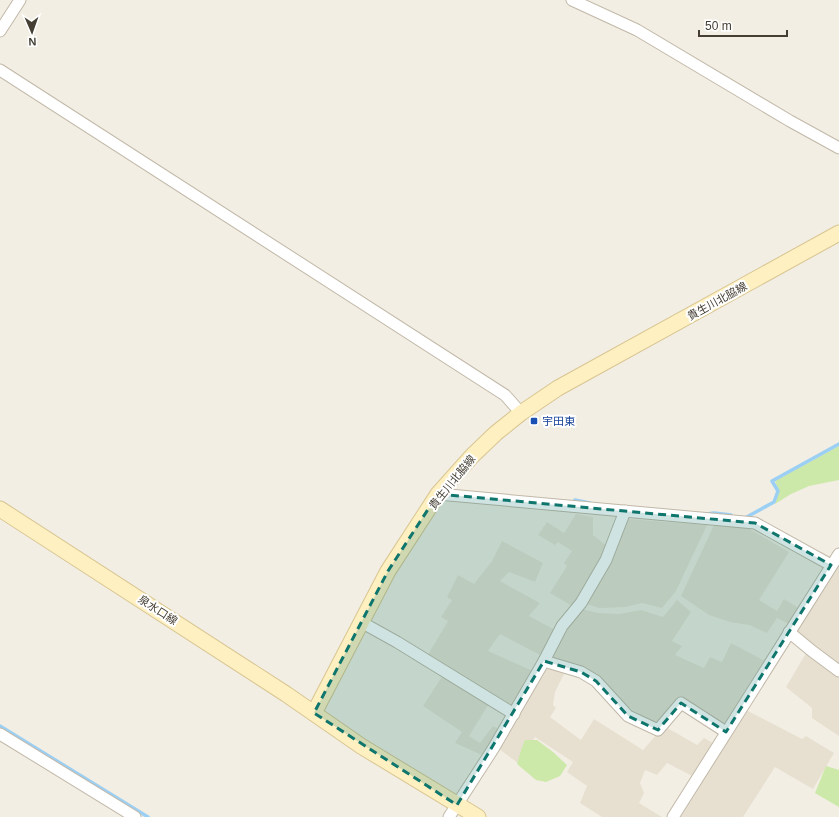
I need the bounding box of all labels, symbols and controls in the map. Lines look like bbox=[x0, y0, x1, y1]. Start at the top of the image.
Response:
north arrow bbox=[12, 12, 52, 52]
scale bar bbox=[699, 12, 787, 38]
text: 50 m bbox=[705, 19, 732, 33]
text: N bbox=[28, 36, 37, 48]
street label: 貴生川北脇線 bbox=[685, 280, 749, 322]
place label: 宇田東 bbox=[542, 415, 575, 427]
marker: 宇田東 bbox=[529, 416, 539, 426]
street label: 貴生川北脇線 bbox=[427, 453, 477, 511]
street label: 泉水口線 bbox=[136, 593, 180, 627]

